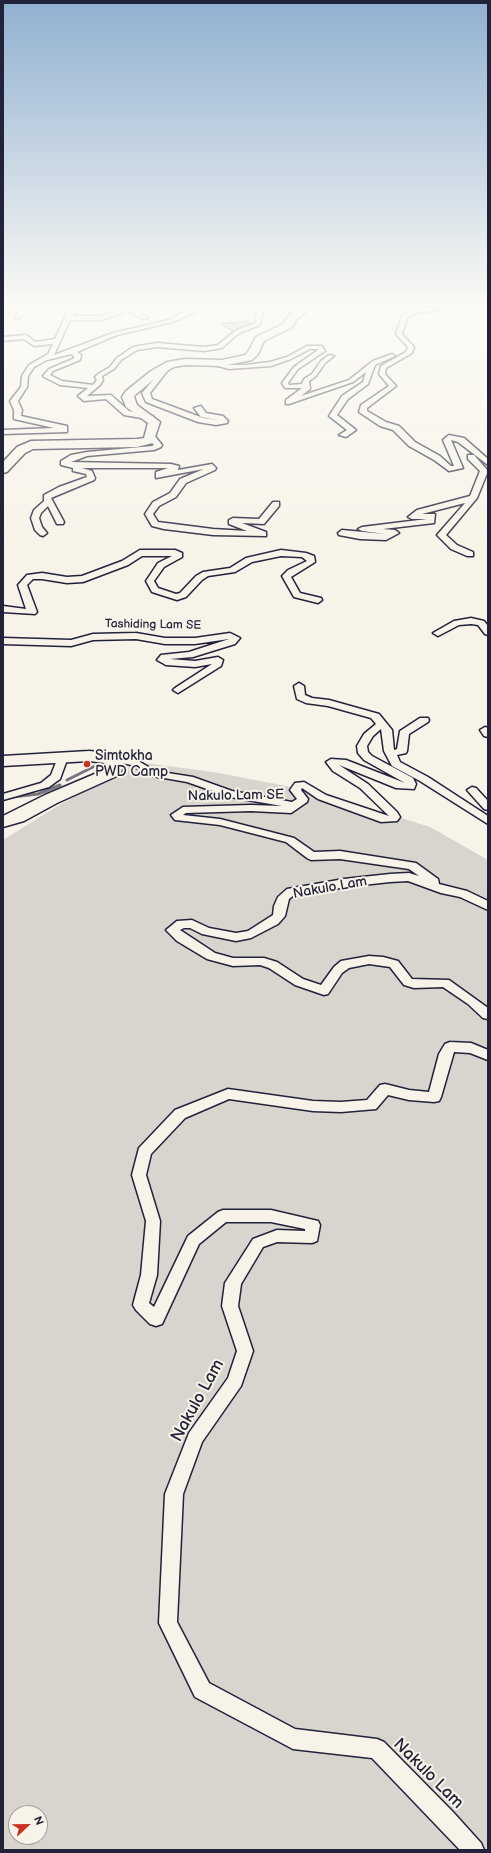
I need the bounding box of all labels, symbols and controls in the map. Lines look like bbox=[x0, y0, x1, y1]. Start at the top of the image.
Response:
street label: Tashiding Lam SE bbox=[105, 617, 201, 633]
place label: Simtokha PWD Camp bbox=[95, 748, 168, 780]
marker: Simtokha PWD Camp bbox=[82, 759, 92, 769]
street label: Nakulo Lam SE bbox=[188, 787, 284, 805]
street label: Nakulo Lam bbox=[292, 873, 368, 903]
street label: Nakulo Lam bbox=[167, 1356, 229, 1446]
street label: Nakulo Lam bbox=[389, 1735, 467, 1813]
north arrow bbox=[8, 1805, 48, 1845]
text: N bbox=[31, 1814, 46, 1827]

